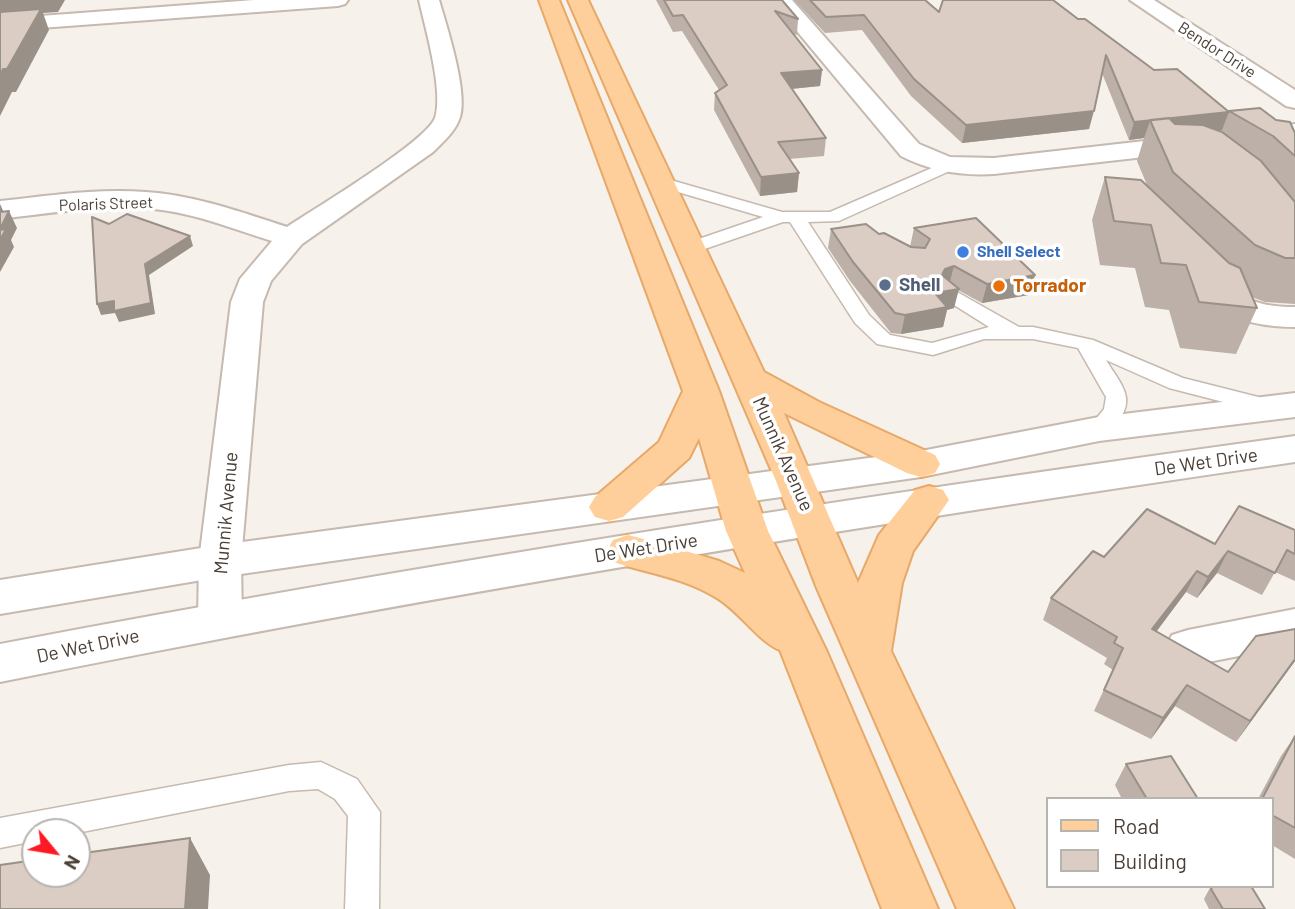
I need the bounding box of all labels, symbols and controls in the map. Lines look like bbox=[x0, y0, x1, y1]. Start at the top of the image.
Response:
street label: Bendor Drive bbox=[1174, 18, 1260, 82]
street label: Polaris Street bbox=[59, 193, 153, 215]
place label: Shell Select bbox=[977, 242, 1061, 262]
marker: Shell Select bbox=[955, 244, 971, 260]
place label: Shell bbox=[899, 274, 940, 296]
place label: Torrador bbox=[1013, 275, 1086, 297]
marker: Shell bbox=[877, 277, 893, 293]
marker: Torrador bbox=[991, 278, 1007, 294]
street label: Munnik Avenue bbox=[748, 393, 818, 515]
street label: De Wet Drive bbox=[1153, 443, 1259, 481]
street label: Munnik Avenue bbox=[209, 451, 243, 575]
street label: De Wet Drive bbox=[593, 529, 699, 567]
street label: De Wet Drive bbox=[35, 624, 141, 668]
legend bbox=[1046, 797, 1274, 888]
text: Road bbox=[1113, 813, 1159, 838]
north arrow bbox=[21, 818, 91, 888]
text: Building bbox=[1113, 848, 1187, 873]
text: N bbox=[60, 852, 86, 874]

